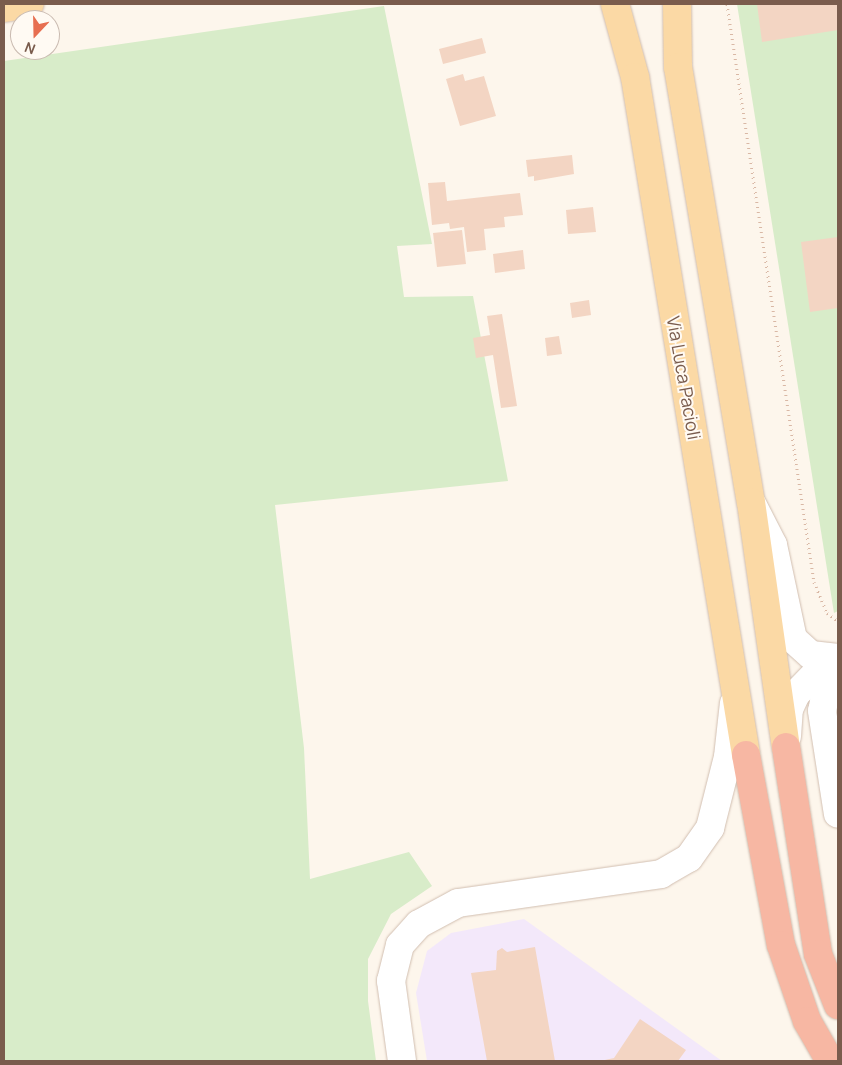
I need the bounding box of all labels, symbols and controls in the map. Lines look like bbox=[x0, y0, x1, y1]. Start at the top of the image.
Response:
north arrow bbox=[10, 10, 60, 60]
text: N bbox=[22, 38, 38, 59]
street label: Via Luca Pacioli bbox=[663, 315, 705, 441]

